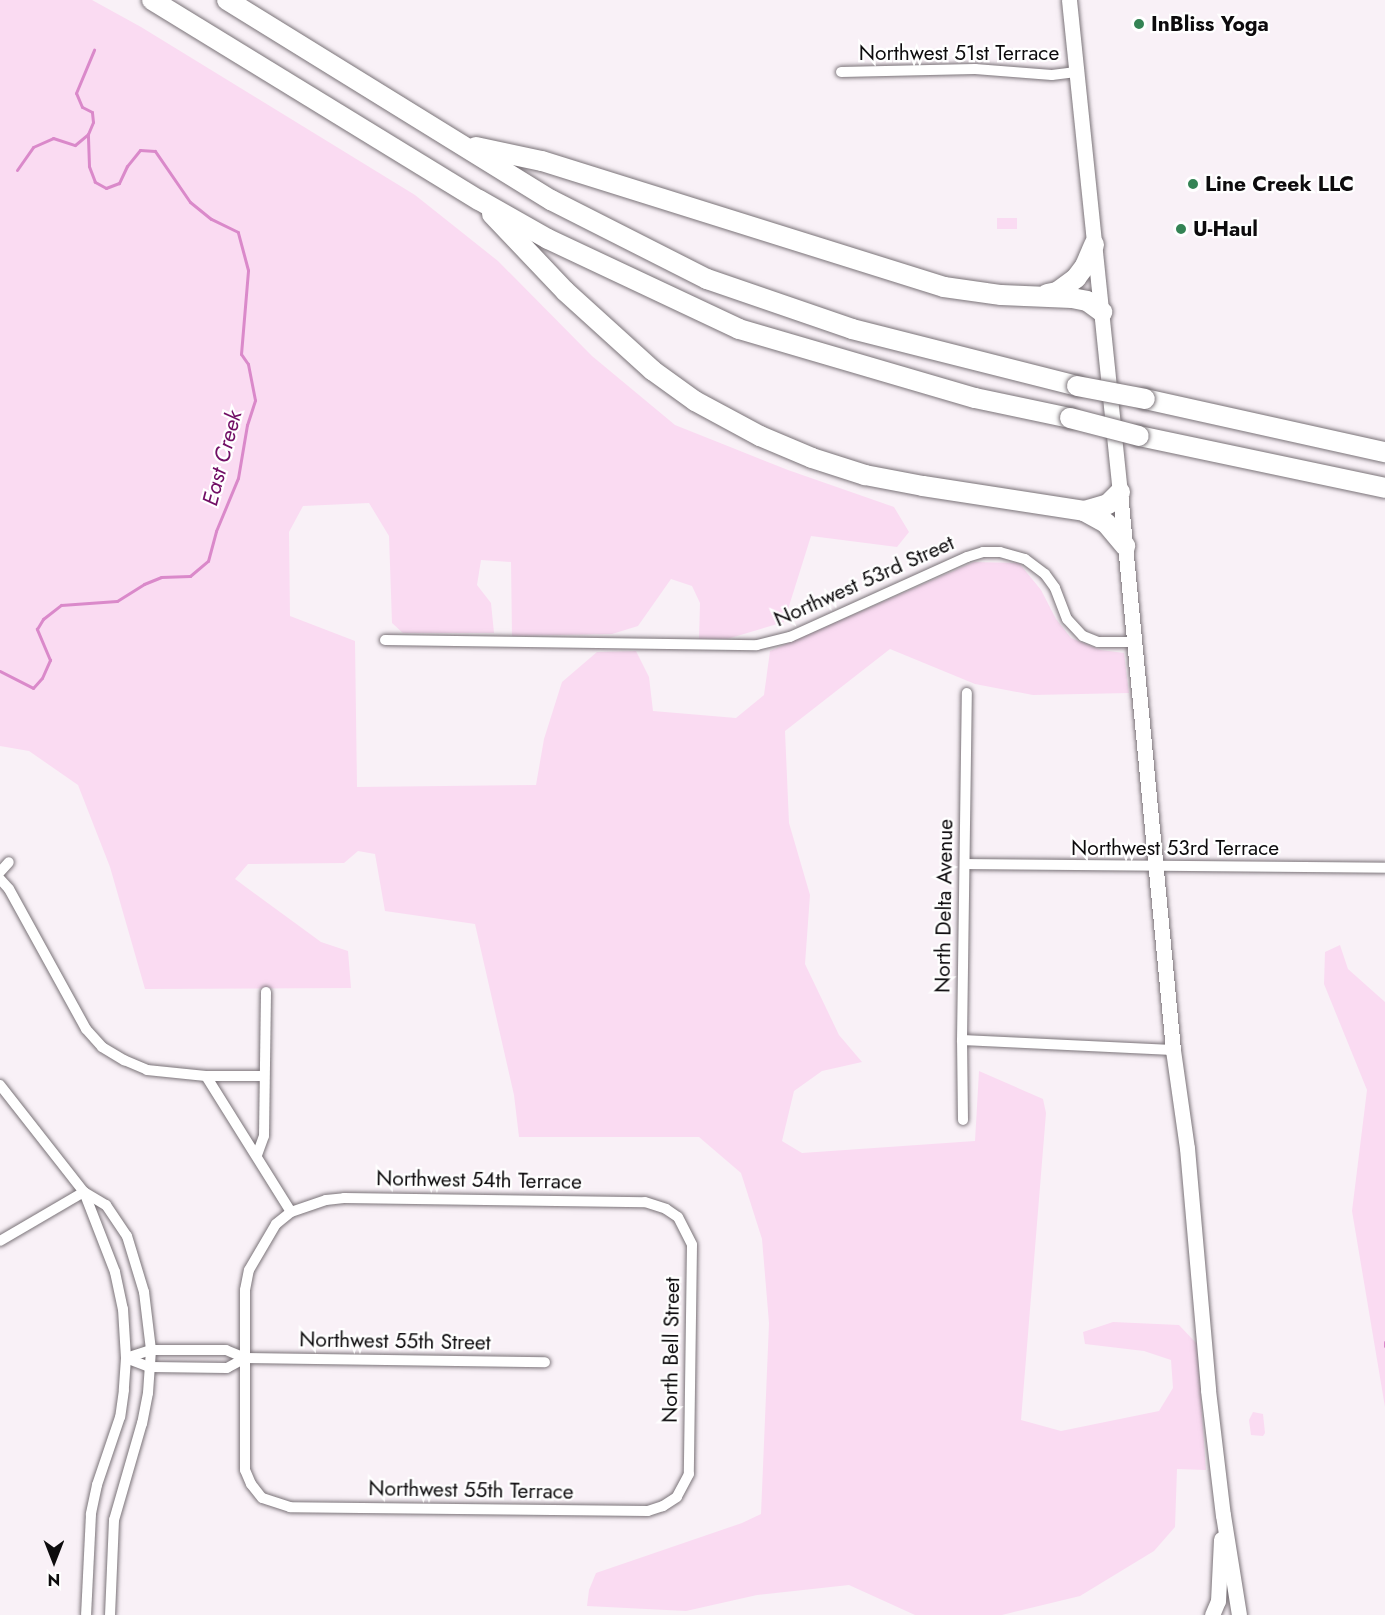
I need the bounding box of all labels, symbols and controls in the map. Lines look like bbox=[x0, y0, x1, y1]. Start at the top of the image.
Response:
place label: InBliss Yoga bbox=[1151, 11, 1269, 37]
marker: InBliss Yoga bbox=[1132, 17, 1146, 31]
street label: Northwest 51st Terrace bbox=[859, 40, 1059, 66]
place label: Line Creek LLC bbox=[1205, 171, 1354, 197]
marker: Line Creek LLC bbox=[1186, 177, 1200, 191]
place label: U-Haul bbox=[1193, 216, 1258, 242]
marker: U-Haul bbox=[1174, 222, 1188, 236]
water label: East Creek bbox=[197, 408, 247, 508]
street label: Northwest 53rd Street bbox=[770, 530, 958, 632]
street label: North Delta Avenue bbox=[930, 819, 958, 993]
street label: Northwest 53rd Terrace bbox=[1071, 835, 1279, 861]
street label: Northwest 54th Terrace bbox=[376, 1166, 582, 1194]
street label: North Bell Street bbox=[657, 1277, 685, 1423]
street label: Northwest 55th Street bbox=[299, 1327, 491, 1355]
street label: Northwest 55th Terrace bbox=[368, 1476, 574, 1504]
north arrow bbox=[24, 1531, 84, 1591]
text: N bbox=[48, 1568, 60, 1591]

